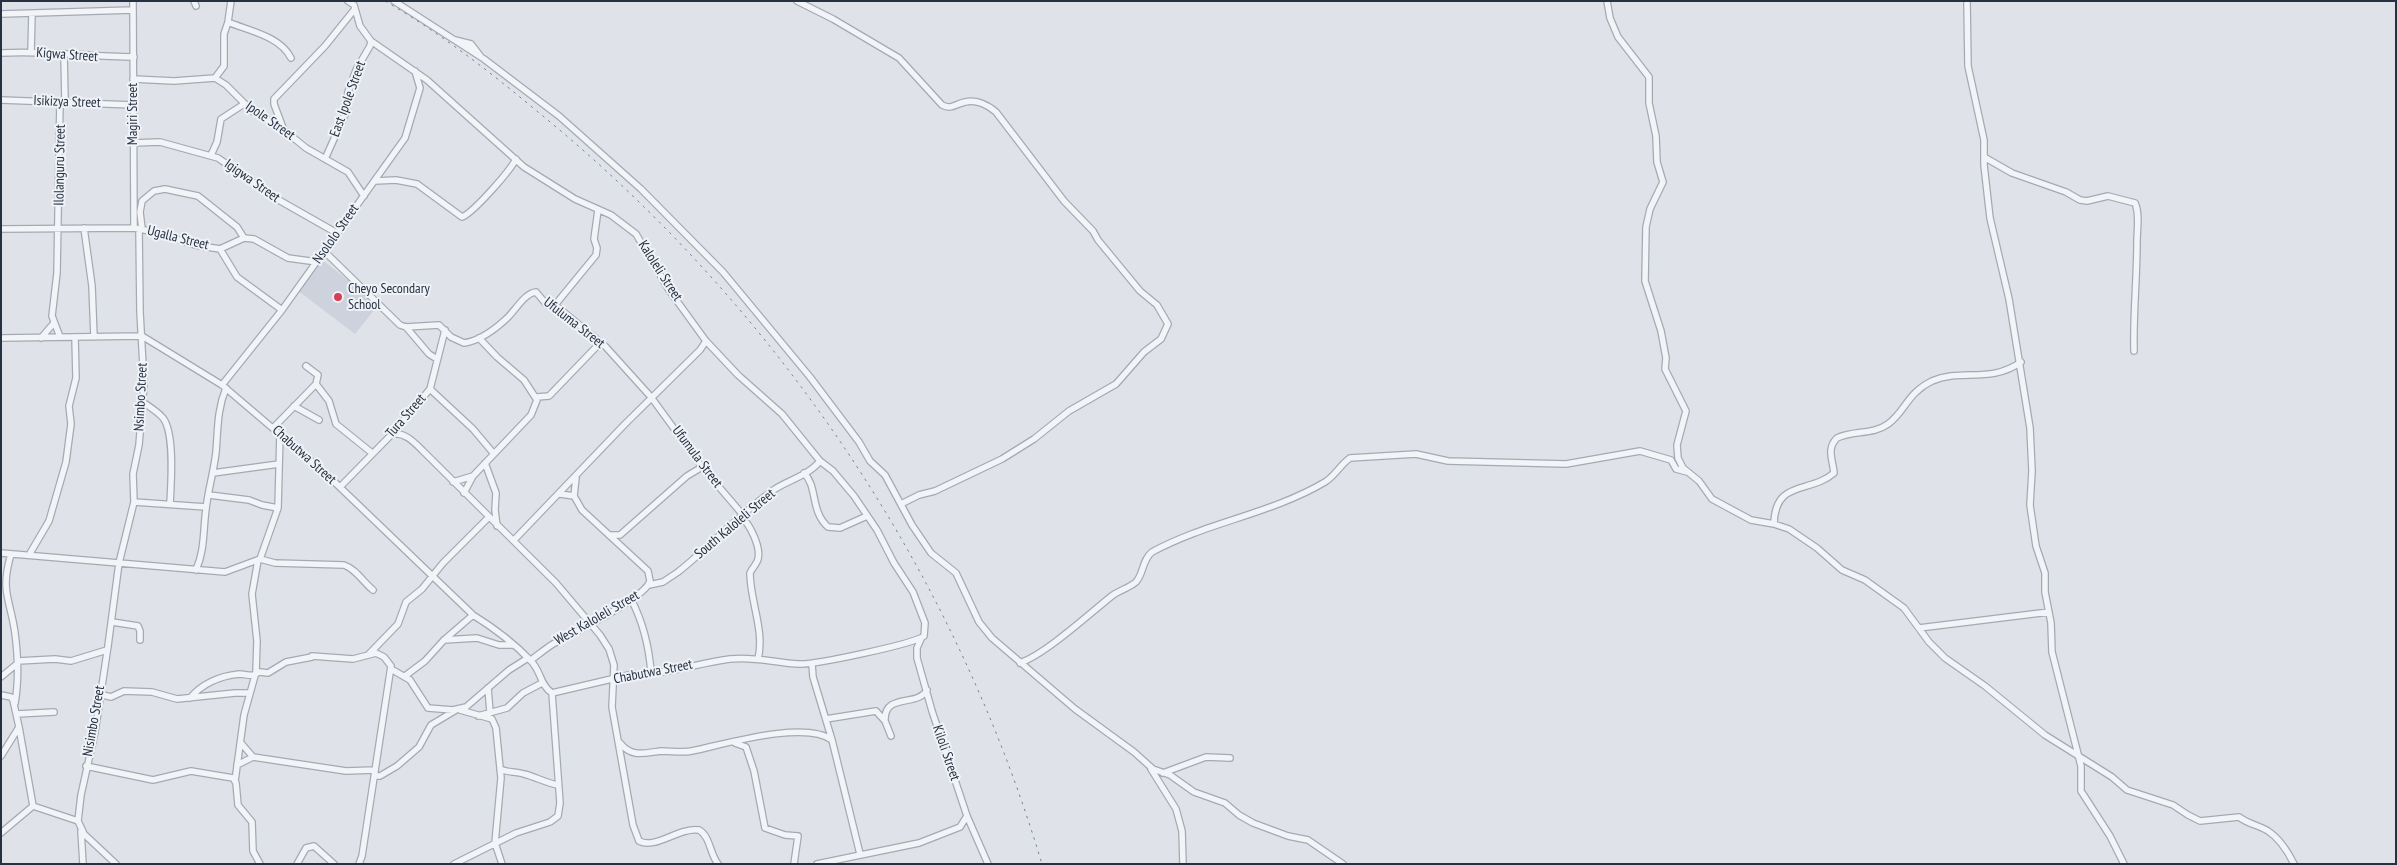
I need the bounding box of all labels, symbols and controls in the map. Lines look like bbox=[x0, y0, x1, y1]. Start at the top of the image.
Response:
street label: Kigwa Street bbox=[36, 44, 98, 66]
street label: East Ipole Street bbox=[327, 59, 369, 139]
street label: Magiri Street bbox=[125, 83, 141, 145]
street label: Isikizya Street bbox=[33, 92, 101, 112]
street label: Ipole Street bbox=[242, 98, 298, 144]
street label: Ilolanguru Street bbox=[51, 124, 69, 206]
street label: Igigwa Street bbox=[221, 156, 283, 206]
street label: Nsololo Street bbox=[309, 201, 363, 267]
street label: Ugalla Street bbox=[145, 222, 211, 254]
street label: Kaloleli Street bbox=[634, 238, 686, 304]
place label: Cheyo Secondary School bbox=[348, 281, 430, 314]
marker: Cheyo Secondary School bbox=[332, 291, 344, 303]
street label: Ufuluma Street bbox=[540, 294, 608, 352]
street label: Nsimbo Street bbox=[131, 362, 151, 432]
street label: Tura Street bbox=[382, 391, 430, 441]
street label: Chabutwa Street bbox=[269, 422, 339, 488]
street label: Ufumula Street bbox=[668, 423, 726, 491]
street label: South Kaloleli Street bbox=[691, 485, 779, 563]
street label: West Kaloleli Street bbox=[552, 587, 642, 649]
street label: Chabutwa Street bbox=[612, 656, 694, 688]
street label: Nisimbo Street bbox=[80, 684, 108, 758]
street label: Kiloli Street bbox=[929, 723, 963, 783]

